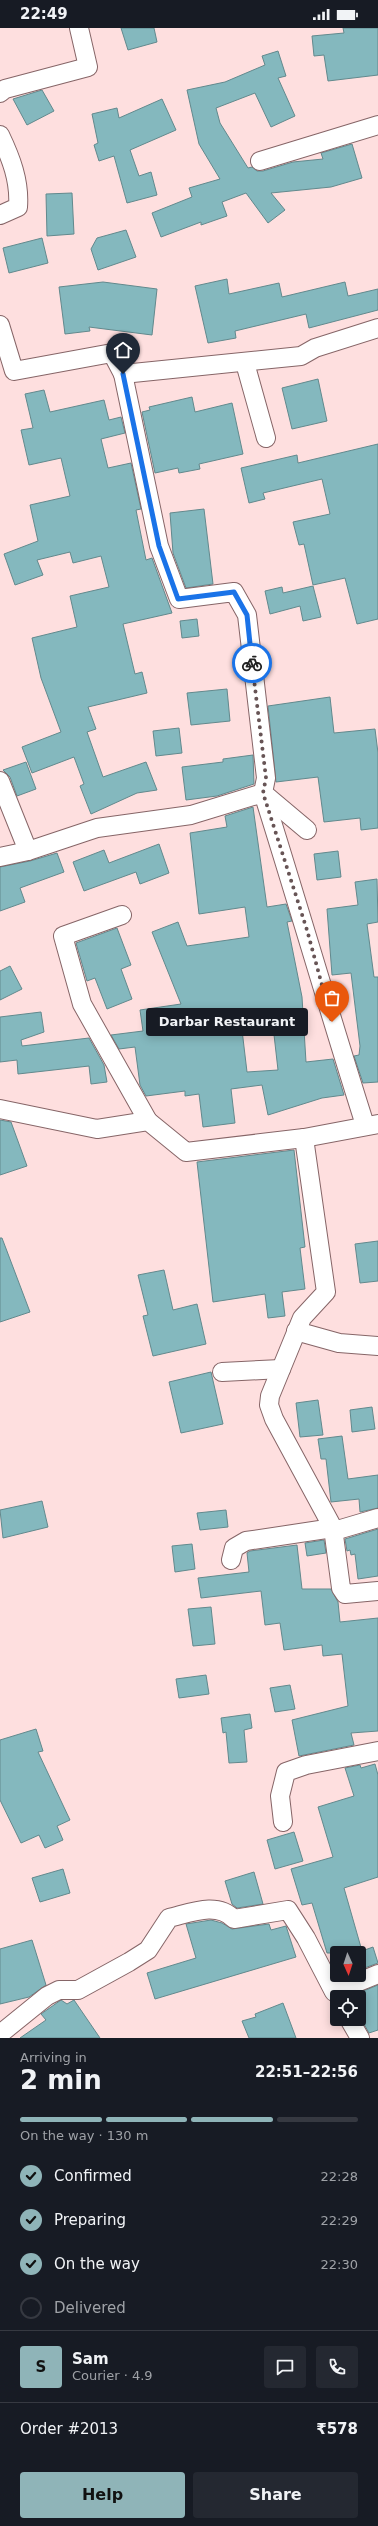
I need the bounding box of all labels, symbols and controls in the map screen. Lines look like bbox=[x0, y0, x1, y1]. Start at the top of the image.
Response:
text: 22:49 bbox=[20, 5, 68, 23]
pin bbox=[106, 333, 140, 374]
icon: home bbox=[112, 339, 134, 361]
courier bbox=[232, 643, 272, 683]
icon: bike bbox=[241, 652, 263, 674]
pin bbox=[315, 981, 349, 1022]
icon: bag bbox=[321, 987, 343, 1009]
callout: Darbar Restaurant bbox=[146, 1008, 308, 1036]
text: Darbar Restaurant bbox=[159, 1014, 295, 1029]
north arrow bbox=[330, 1946, 366, 1982]
map controls bbox=[330, 1946, 366, 2026]
button: locate bbox=[330, 1990, 366, 2026]
text: Arriving in bbox=[20, 2050, 87, 2065]
text: 22:51–22:56 bbox=[255, 2063, 358, 2081]
text: 2 min bbox=[20, 2065, 102, 2095]
text: On the way · 130 m bbox=[20, 2128, 148, 2143]
icon: check bbox=[20, 2165, 42, 2187]
text: Confirmed bbox=[54, 2167, 132, 2185]
text: 22:28 bbox=[321, 2169, 358, 2184]
icon: check bbox=[20, 2209, 42, 2231]
text: Preparing bbox=[54, 2211, 126, 2229]
text: 22:29 bbox=[321, 2213, 358, 2228]
icon: check bbox=[20, 2253, 42, 2275]
text: On the way bbox=[54, 2255, 140, 2273]
text: 22:30 bbox=[321, 2257, 358, 2272]
text: Delivered bbox=[54, 2299, 126, 2317]
button: chat bbox=[264, 2346, 306, 2388]
button: phone bbox=[316, 2346, 358, 2388]
text: Sam bbox=[72, 2350, 109, 2368]
text: S bbox=[36, 2358, 46, 2376]
text: Courier · 4.9 bbox=[72, 2368, 153, 2383]
text: Order #2013 bbox=[20, 2420, 118, 2438]
text: ₹578 bbox=[316, 2420, 358, 2438]
button: Help bbox=[20, 2472, 185, 2518]
button: Share bbox=[193, 2472, 358, 2518]

